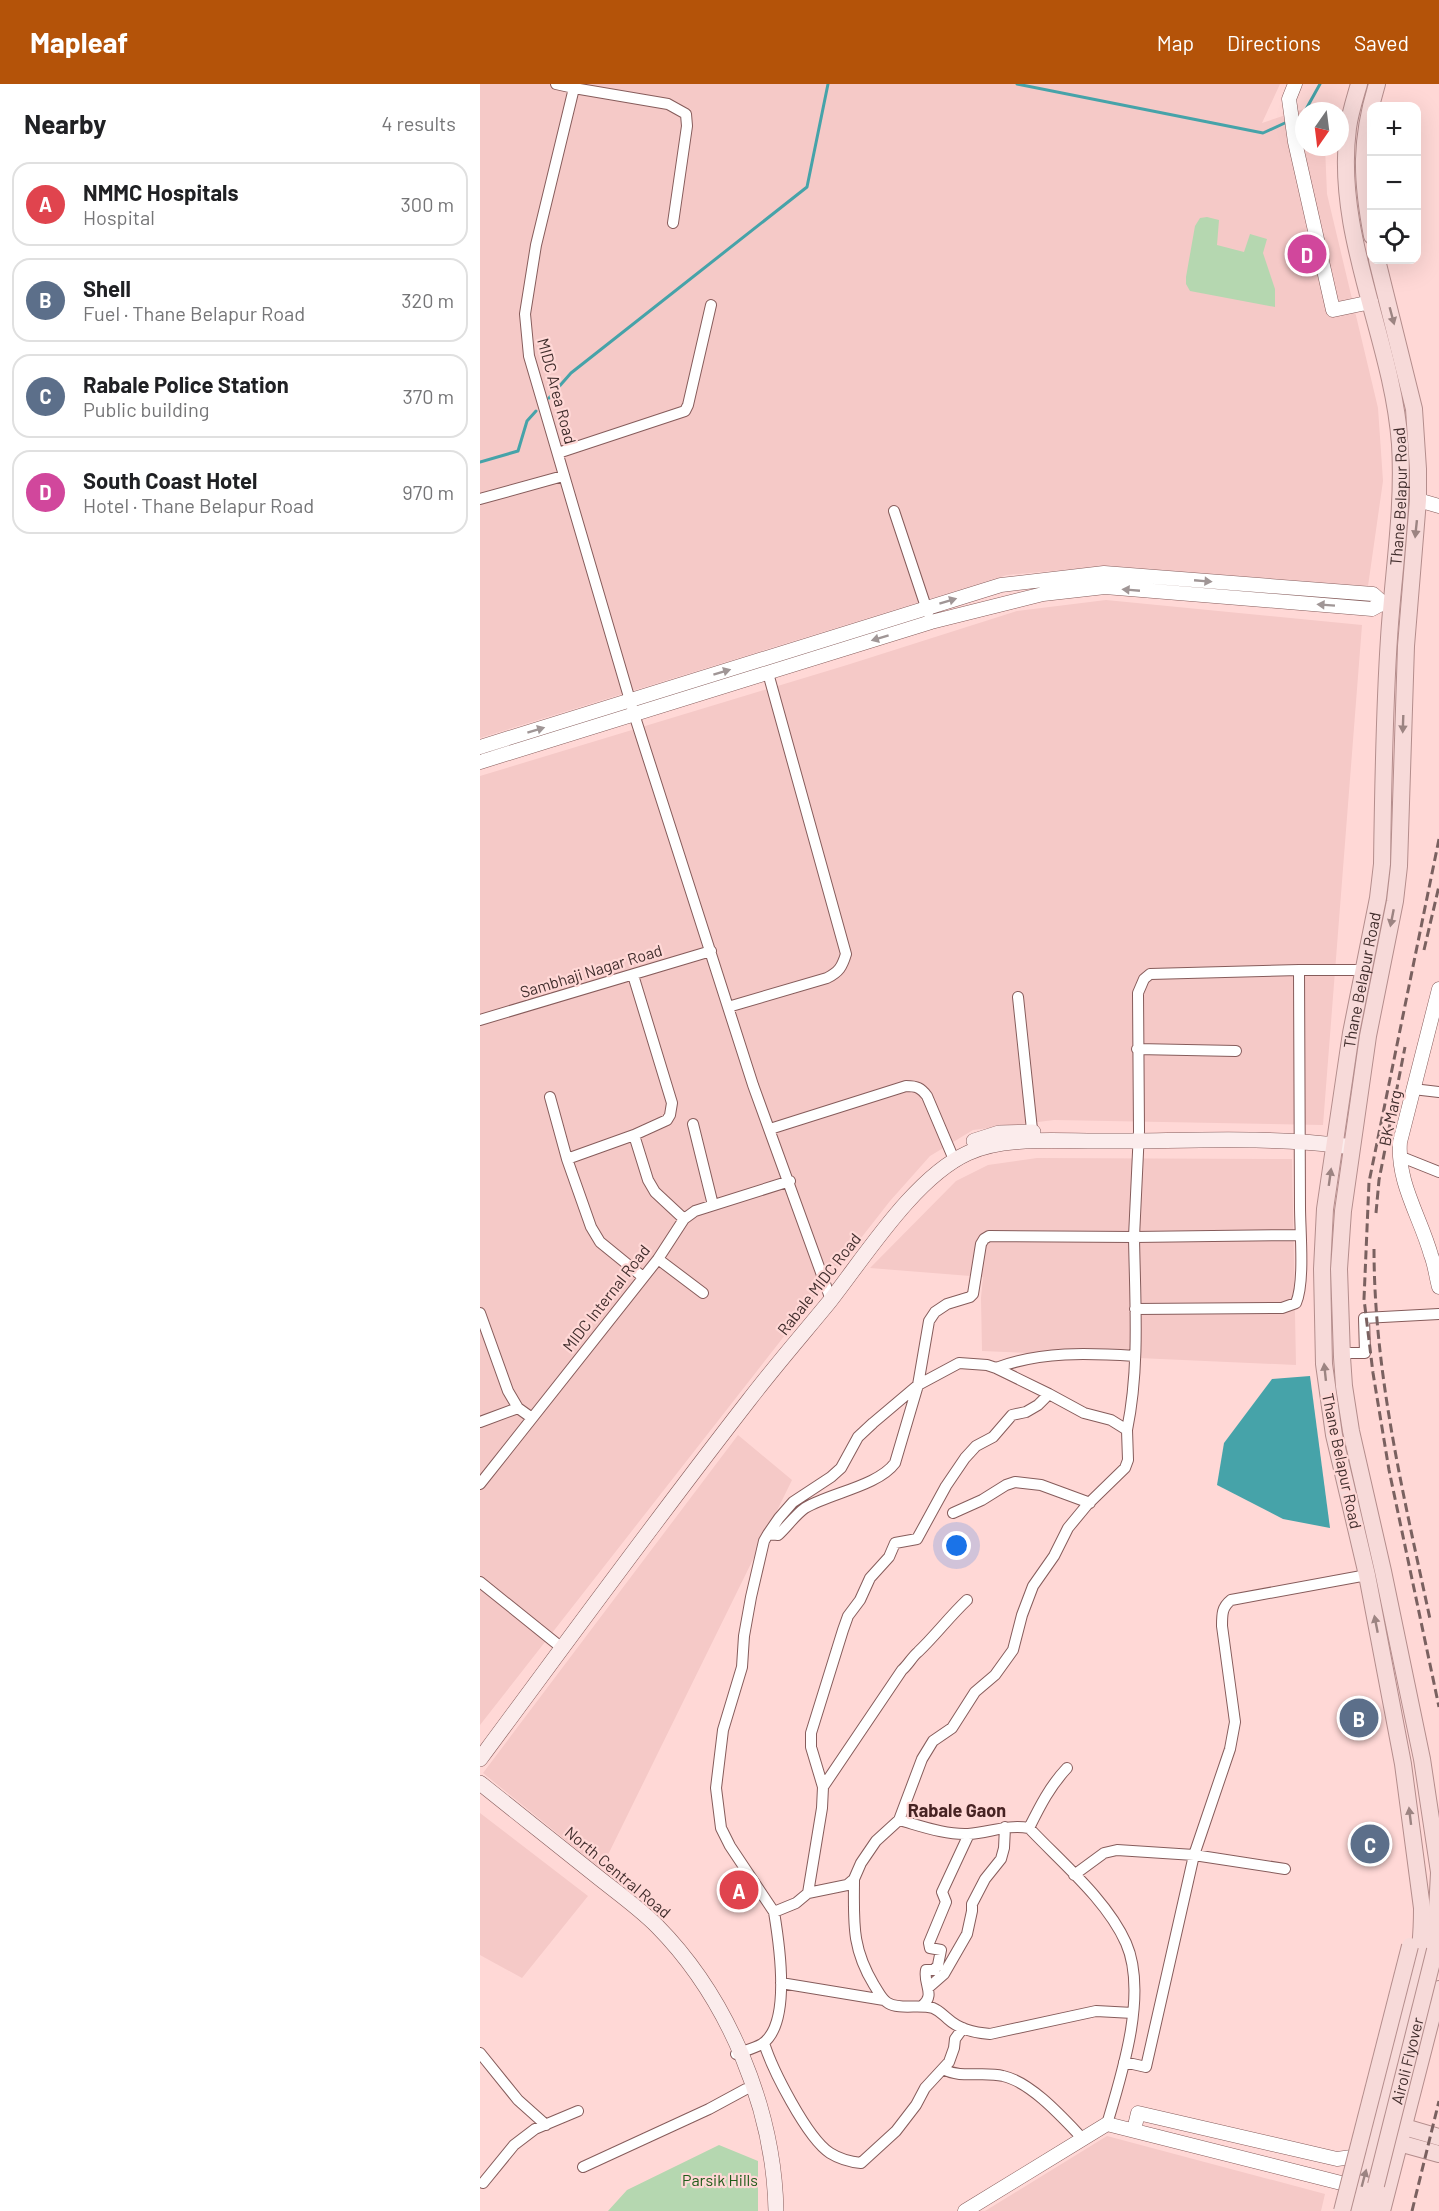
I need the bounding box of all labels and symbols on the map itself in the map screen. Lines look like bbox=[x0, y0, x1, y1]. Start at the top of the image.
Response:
north arrow bbox=[1295, 102, 1349, 156]
pin: D bbox=[1288, 232, 1326, 276]
one-way arrow bbox=[1388, 307, 1398, 325]
street label: MIDC Area Road bbox=[534, 336, 581, 446]
street label: Thane Belapur Road bbox=[1385, 426, 1410, 566]
one-way arrow bbox=[1411, 520, 1421, 539]
one-way arrow bbox=[1194, 576, 1213, 586]
one-way arrow bbox=[1122, 585, 1141, 594]
one-way arrow bbox=[939, 596, 957, 605]
one-way arrow bbox=[1316, 600, 1335, 610]
one-way arrow bbox=[871, 634, 889, 643]
one-way arrow bbox=[713, 666, 731, 676]
one-way arrow bbox=[1398, 714, 1407, 733]
one-way arrow bbox=[527, 724, 545, 734]
one-way arrow bbox=[1387, 909, 1396, 928]
street label: Thane Belapur Road bbox=[1339, 910, 1384, 1049]
street label: Sambhaji Nagar Road bbox=[518, 940, 664, 1001]
street label: BK Marg bbox=[1374, 1088, 1405, 1148]
one-way arrow bbox=[1325, 1168, 1334, 1187]
street label: Rabale MIDC Road bbox=[773, 1229, 864, 1338]
street label: MIDC Internal Road bbox=[558, 1241, 653, 1355]
one-way arrow bbox=[1320, 1362, 1330, 1381]
street label: Thane Belapur Road bbox=[1319, 1391, 1366, 1531]
your location bbox=[942, 1531, 971, 1560]
one-way arrow bbox=[1371, 1615, 1380, 1634]
pin: B bbox=[1340, 1696, 1378, 1740]
district label: Rabale Gaon bbox=[908, 1799, 1006, 1821]
one-way arrow bbox=[1406, 1807, 1415, 1826]
street label: North Central Road bbox=[562, 1822, 675, 1921]
pin: C bbox=[1350, 1822, 1390, 1866]
pin: A bbox=[720, 1868, 758, 1912]
street label: Airoli Flyover bbox=[1387, 2015, 1427, 2106]
one-way arrow bbox=[1360, 2169, 1370, 2187]
park label: Parsik Hills bbox=[682, 2170, 758, 2189]

